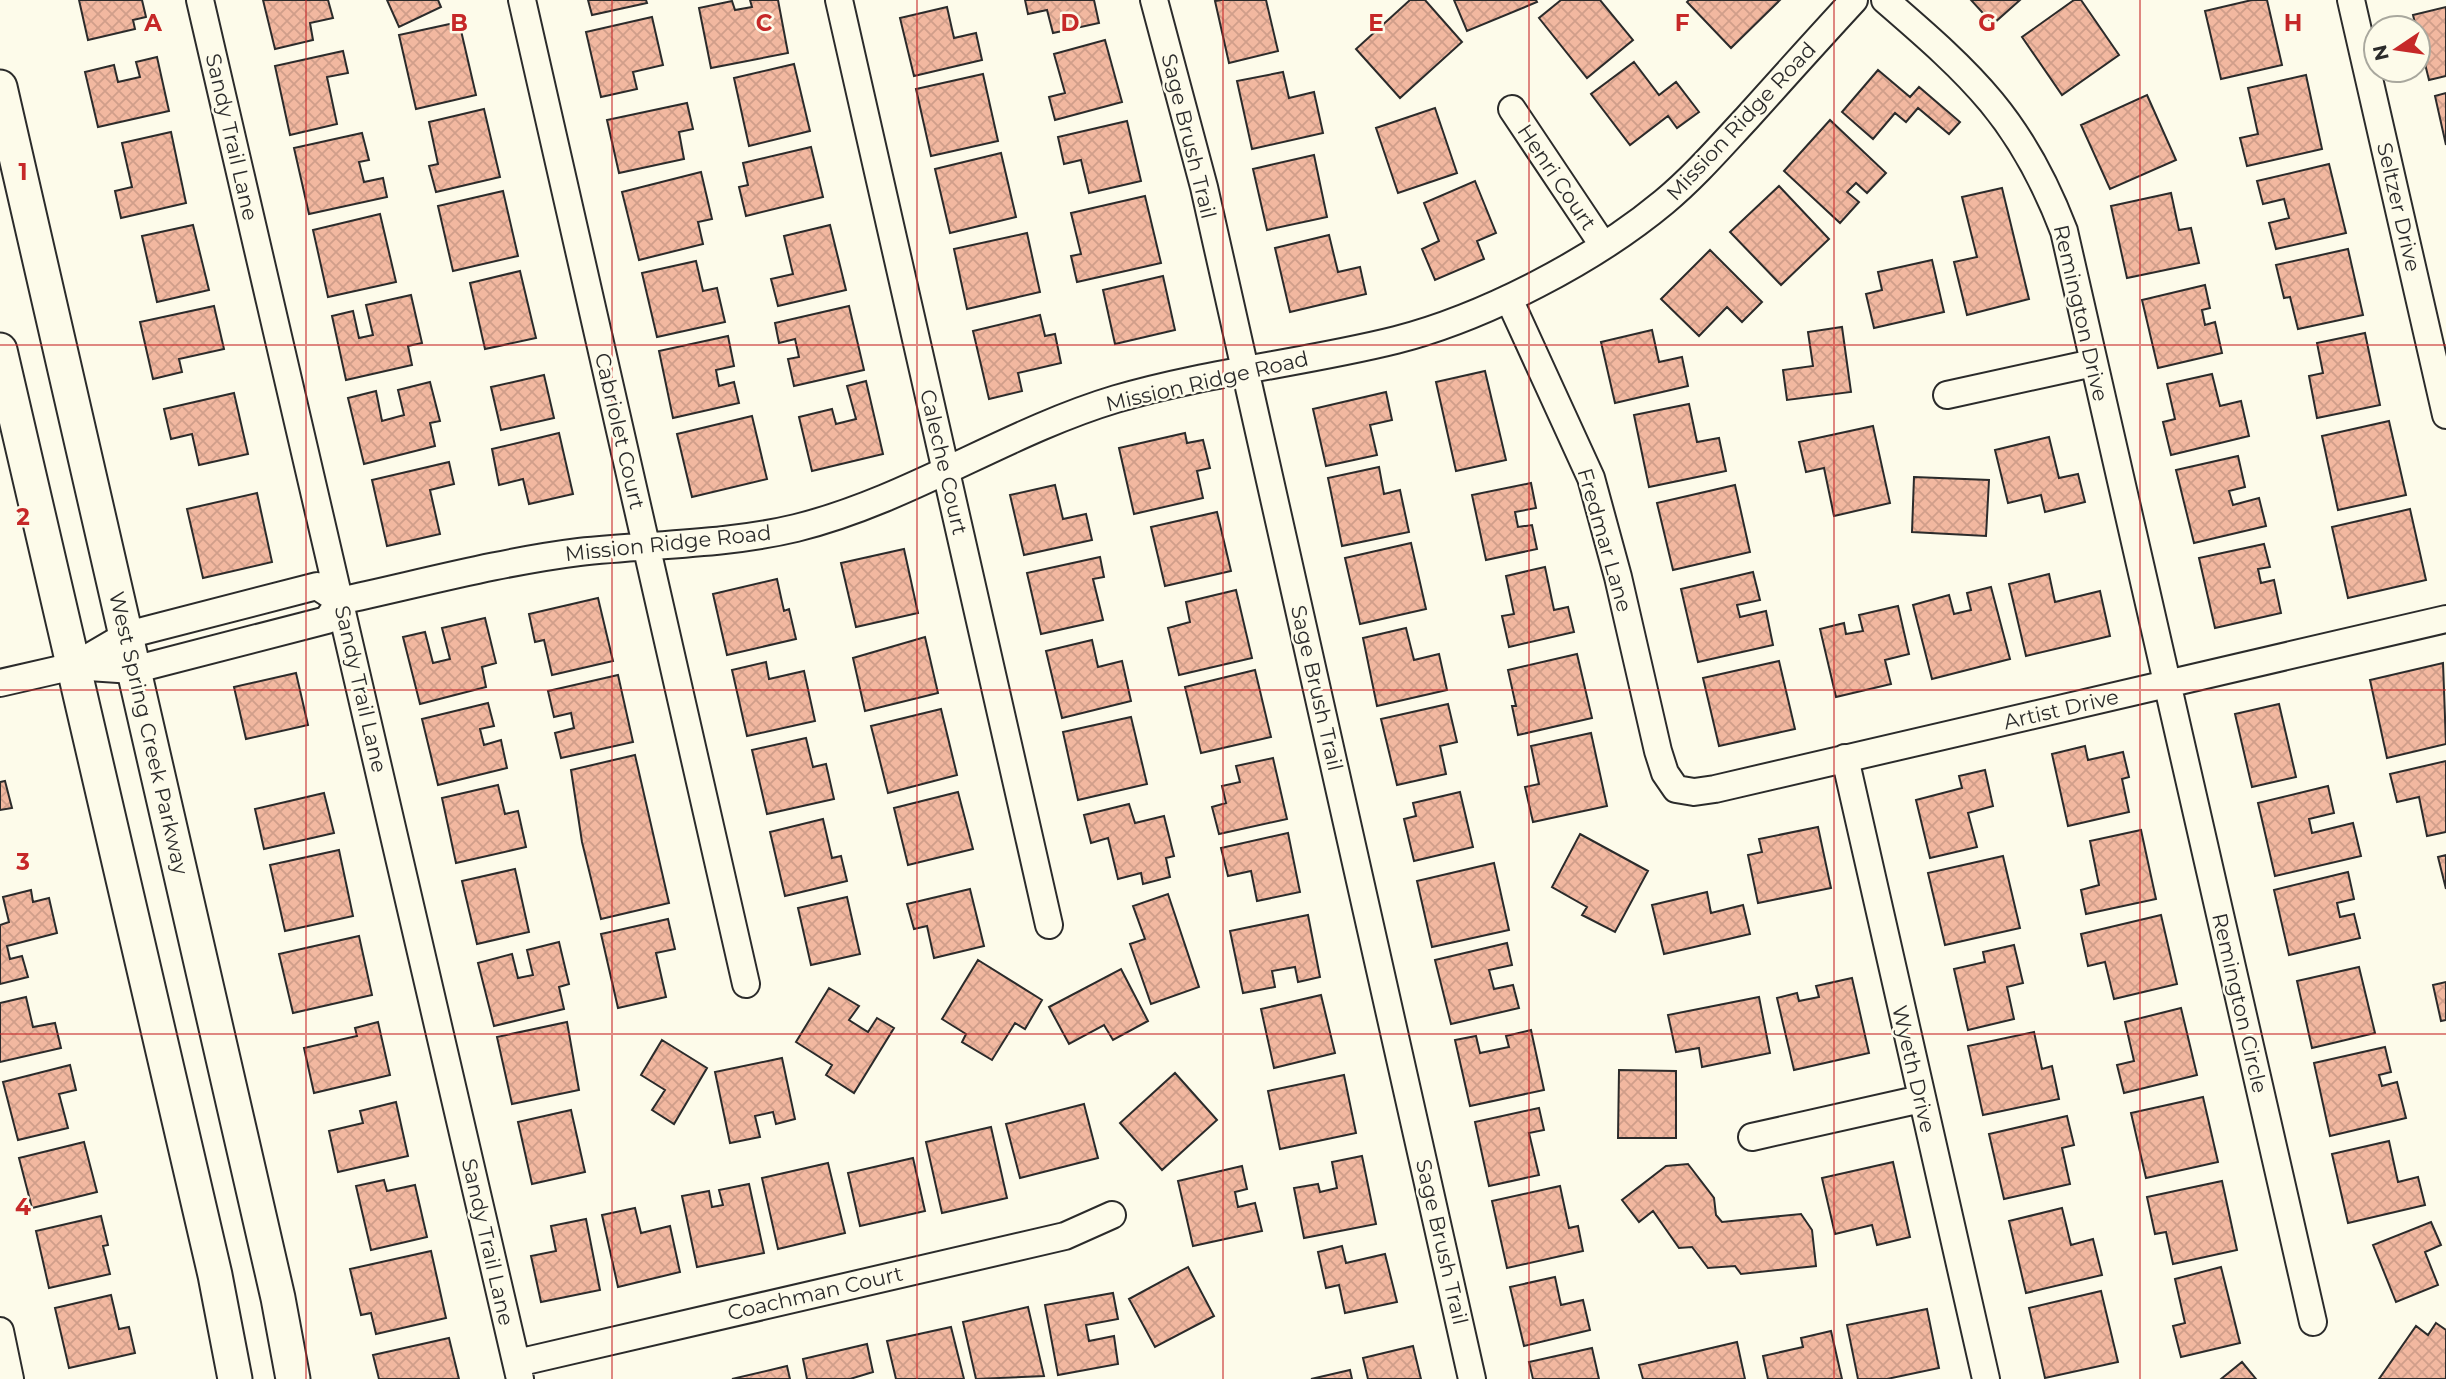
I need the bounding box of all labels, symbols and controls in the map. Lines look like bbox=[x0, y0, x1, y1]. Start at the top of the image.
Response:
text: A bbox=[143, 9, 162, 37]
text: B bbox=[450, 9, 468, 37]
text: C bbox=[756, 9, 773, 37]
text: D bbox=[1061, 9, 1080, 37]
text: E bbox=[1368, 9, 1384, 37]
text: F bbox=[1675, 9, 1690, 37]
text: G bbox=[1978, 9, 1996, 37]
text: H bbox=[2284, 9, 2302, 37]
north arrow bbox=[2362, 14, 2432, 84]
street label: Mission Ridge Road bbox=[1661, 37, 1821, 205]
text: N bbox=[2368, 43, 2394, 63]
street label: Sandy Trail Lane bbox=[201, 51, 263, 223]
street label: Sage Brush Trail bbox=[1156, 51, 1222, 221]
street label: Henri Court bbox=[1512, 119, 1602, 235]
street label: Seltzer Drive bbox=[2372, 140, 2426, 274]
text: 1 bbox=[18, 158, 28, 186]
street label: Remington Drive bbox=[2049, 222, 2113, 404]
street label: Mission Ridge Road bbox=[1103, 346, 1311, 416]
street label: Cabriolet Court bbox=[590, 350, 650, 512]
street label: Caleche Court bbox=[915, 387, 973, 537]
street label: Fredmar Lane bbox=[1573, 465, 1637, 615]
text: 2 bbox=[16, 503, 30, 531]
street label: Mission Ridge Road bbox=[564, 520, 772, 566]
street label: West Spring Creek Parkway bbox=[104, 589, 194, 877]
street label: Sandy Trail Lane bbox=[330, 603, 392, 775]
street label: Sage Brush Trail bbox=[1286, 603, 1348, 773]
street label: Artist Drive bbox=[2001, 684, 2121, 734]
text: 3 bbox=[15, 848, 30, 876]
street label: Remington Circle bbox=[2207, 911, 2273, 1095]
street label: Wyeth Drive bbox=[1887, 1003, 1941, 1135]
street label: Sandy Trail Lane bbox=[457, 1156, 519, 1328]
street label: Sage Brush Trail bbox=[1411, 1157, 1473, 1327]
text: 4 bbox=[15, 1193, 31, 1221]
street label: Coachman Court bbox=[725, 1261, 905, 1325]

